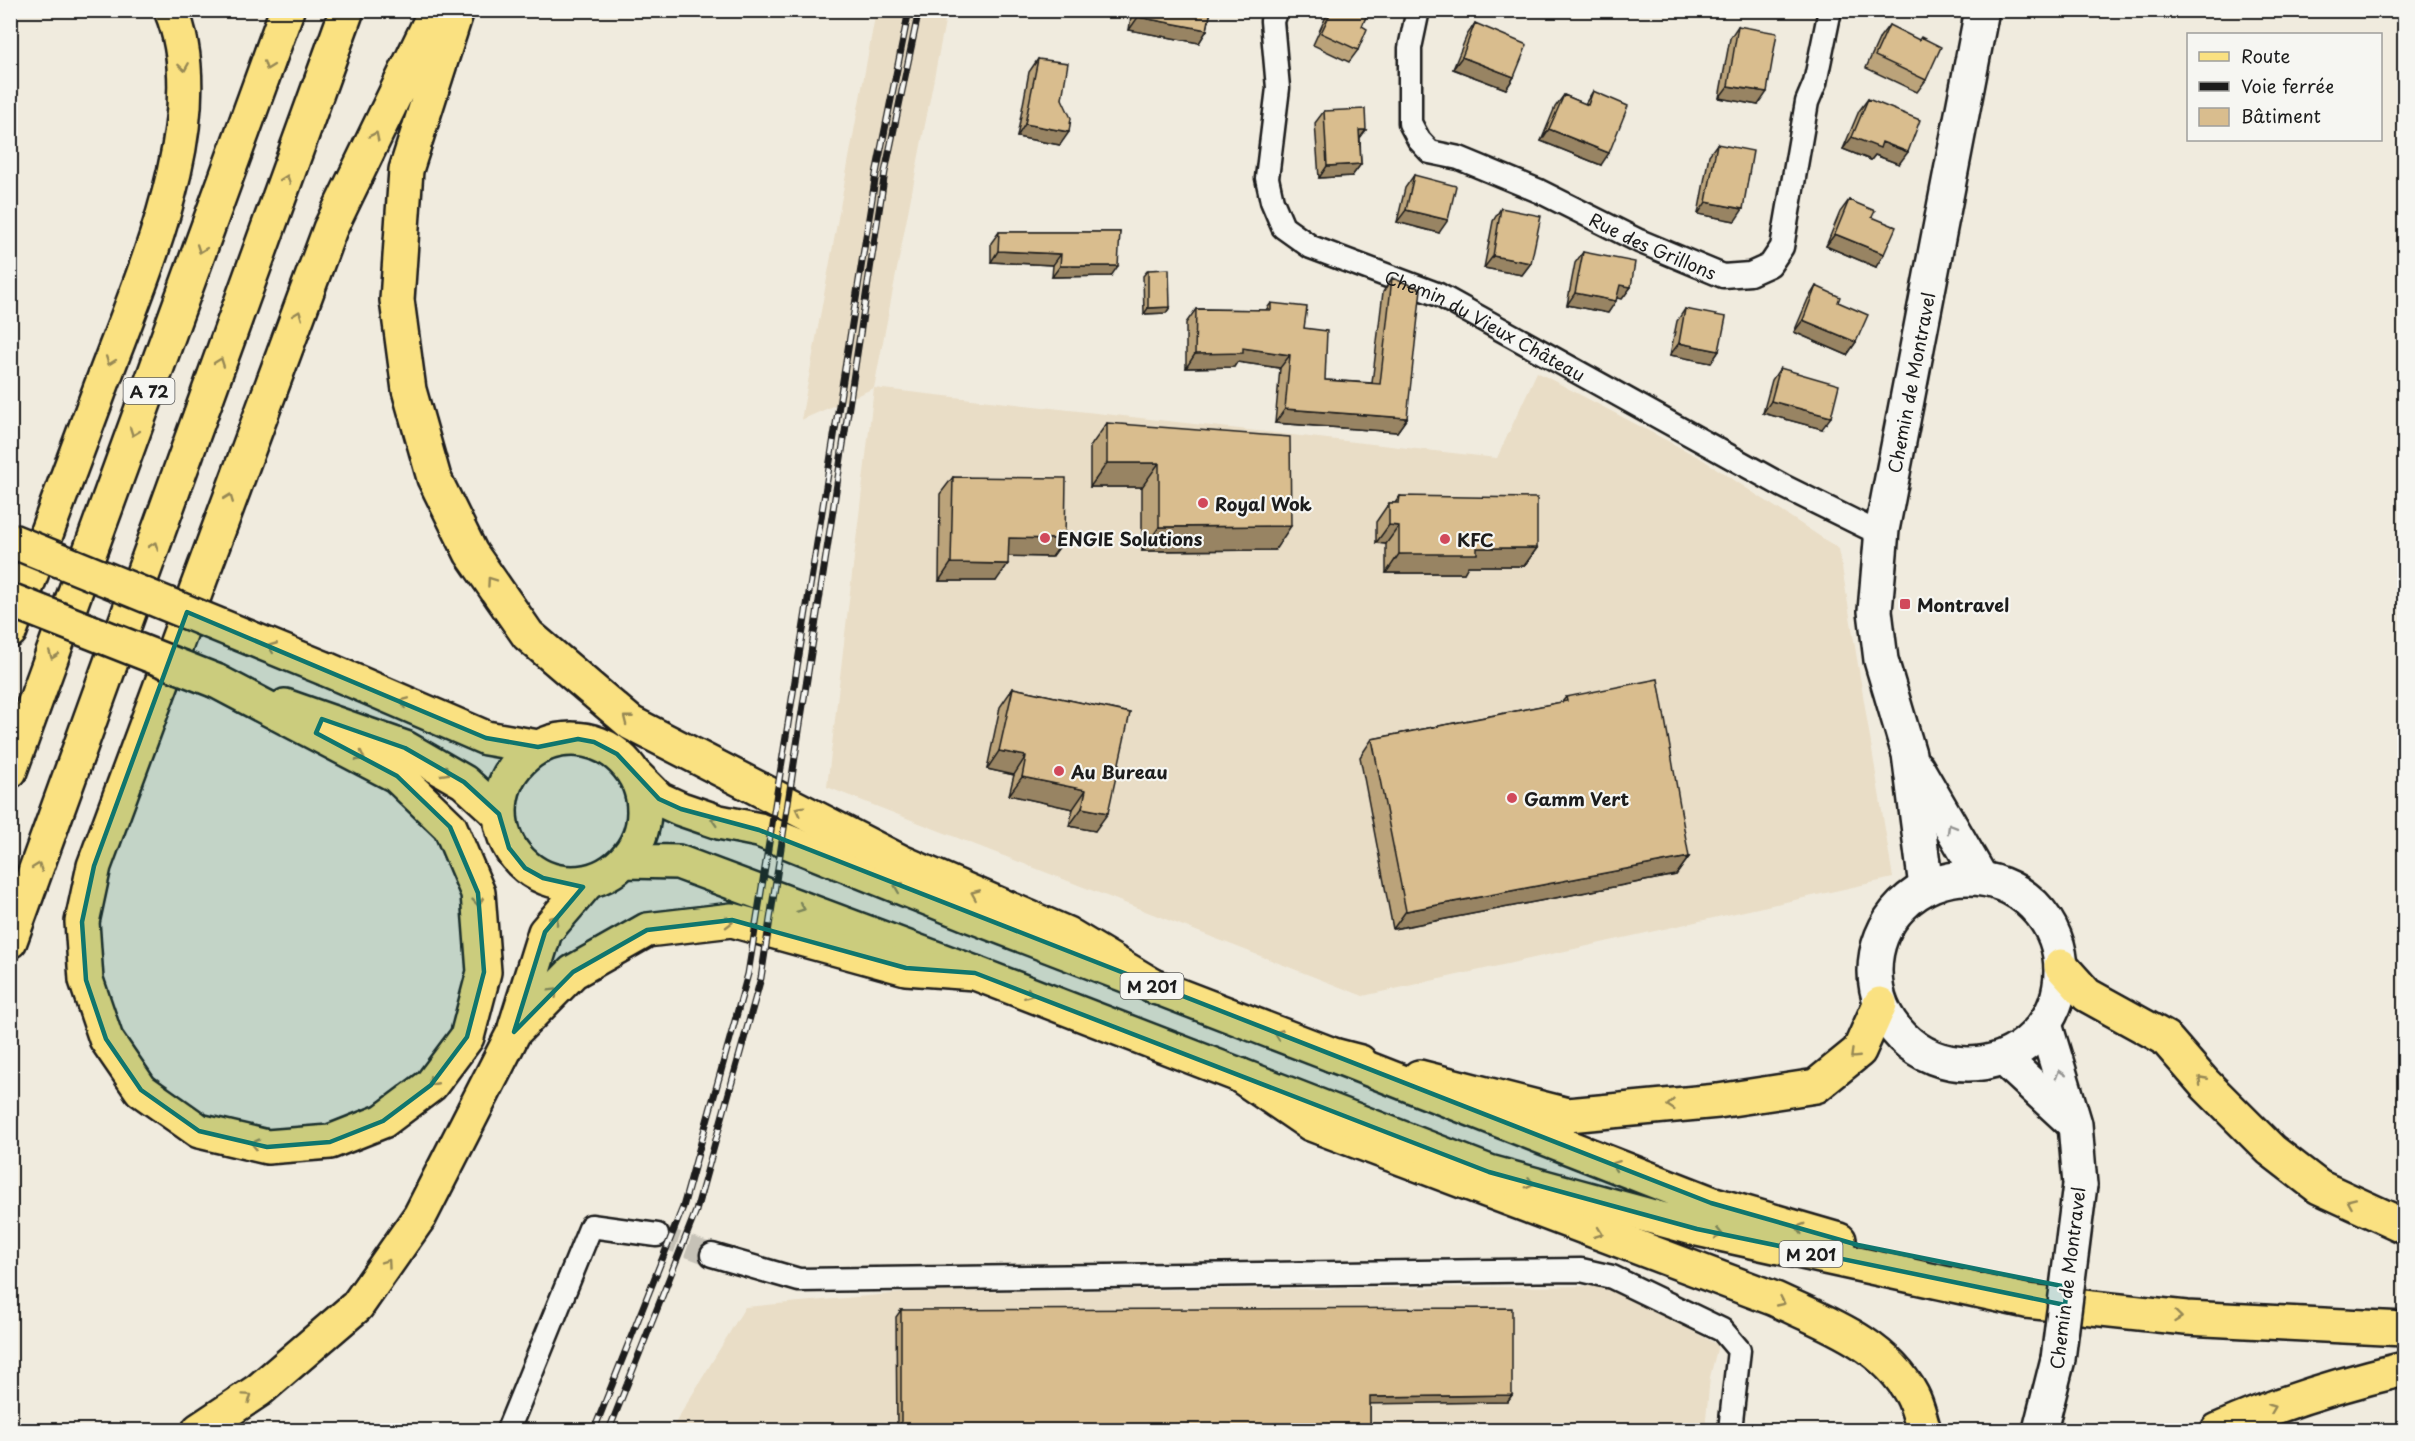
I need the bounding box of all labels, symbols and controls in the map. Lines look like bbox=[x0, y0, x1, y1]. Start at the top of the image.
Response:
legend bbox=[2187, 33, 2382, 141]
text: Route bbox=[2241, 42, 2291, 69]
one-way arrow bbox=[262, 60, 275, 70]
one-way arrow bbox=[177, 62, 190, 72]
text: Voie ferrée bbox=[2241, 72, 2334, 99]
text: Bâtiment bbox=[2241, 102, 2321, 129]
one-way arrow bbox=[368, 132, 380, 143]
one-way arrow bbox=[279, 174, 292, 185]
street label: Rue des Grillons bbox=[1585, 205, 1721, 285]
one-way arrow bbox=[196, 243, 209, 254]
street label: Chemin du Vieux Château bbox=[1381, 262, 1591, 387]
street label: Chemin de Montravel bbox=[1880, 290, 1941, 475]
one-way arrow bbox=[291, 310, 303, 321]
one-way arrow bbox=[105, 355, 118, 365]
one-way arrow bbox=[213, 357, 226, 368]
road number: A 72 bbox=[124, 378, 174, 404]
one-way arrow bbox=[129, 426, 142, 437]
place label: Royal Wok bbox=[1215, 490, 1313, 517]
one-way arrow bbox=[222, 493, 234, 504]
marker: Royal Wok bbox=[1196, 496, 1210, 510]
place label: ENGIE Solutions bbox=[1057, 525, 1203, 552]
place label: KFC bbox=[1457, 526, 1494, 553]
marker: ENGIE Solutions bbox=[1038, 531, 1052, 545]
marker: KFC bbox=[1438, 532, 1452, 546]
one-way arrow bbox=[146, 541, 159, 552]
one-way arrow bbox=[487, 577, 498, 588]
place label: Montravel bbox=[1917, 591, 2009, 618]
marker: Montravel bbox=[1898, 597, 1912, 611]
one-way arrow bbox=[268, 642, 279, 654]
one-way arrow bbox=[48, 649, 60, 660]
one-way arrow bbox=[399, 697, 410, 709]
one-way arrow bbox=[623, 715, 634, 726]
one-way arrow bbox=[354, 750, 365, 761]
place label: Au Bureau bbox=[1070, 758, 1168, 785]
one-way arrow bbox=[439, 764, 450, 776]
marker: Au Bureau bbox=[1052, 764, 1066, 778]
place label: Gamm Vert bbox=[1524, 785, 1630, 812]
marker: Gamm Vert bbox=[1505, 791, 1519, 805]
one-way arrow bbox=[795, 806, 805, 817]
one-way arrow bbox=[710, 815, 721, 827]
one-way arrow bbox=[1947, 824, 1958, 834]
one-way arrow bbox=[30, 862, 43, 873]
one-way arrow bbox=[893, 881, 904, 894]
one-way arrow bbox=[970, 889, 981, 901]
one-way arrow bbox=[471, 897, 484, 906]
one-way arrow bbox=[795, 901, 806, 914]
one-way arrow bbox=[548, 915, 559, 926]
one-way arrow bbox=[725, 915, 734, 928]
road number: M 201 bbox=[1120, 973, 1184, 999]
one-way arrow bbox=[1023, 987, 1034, 999]
one-way arrow bbox=[547, 988, 558, 999]
one-way arrow bbox=[1273, 1029, 1284, 1041]
one-way arrow bbox=[1850, 1048, 1860, 1059]
one-way arrow bbox=[2055, 1069, 2067, 1080]
one-way arrow bbox=[428, 1076, 439, 1086]
one-way arrow bbox=[2198, 1076, 2209, 1086]
one-way arrow bbox=[1667, 1098, 1676, 1111]
one-way arrow bbox=[250, 1138, 260, 1151]
one-way arrow bbox=[1610, 1160, 1621, 1172]
one-way arrow bbox=[1525, 1176, 1535, 1189]
street label: Chemin de Montravel bbox=[2042, 1185, 2092, 1371]
one-way arrow bbox=[2347, 1197, 2358, 1209]
one-way arrow bbox=[1795, 1223, 1805, 1235]
one-way arrow bbox=[1593, 1225, 1604, 1238]
one-way arrow bbox=[1713, 1227, 1723, 1240]
road number: M 201 bbox=[1780, 1241, 1842, 1267]
one-way arrow bbox=[380, 1259, 391, 1270]
one-way arrow bbox=[1775, 1295, 1786, 1307]
one-way arrow bbox=[2174, 1310, 2183, 1323]
one-way arrow bbox=[241, 1393, 252, 1404]
one-way arrow bbox=[2266, 1403, 2277, 1415]

